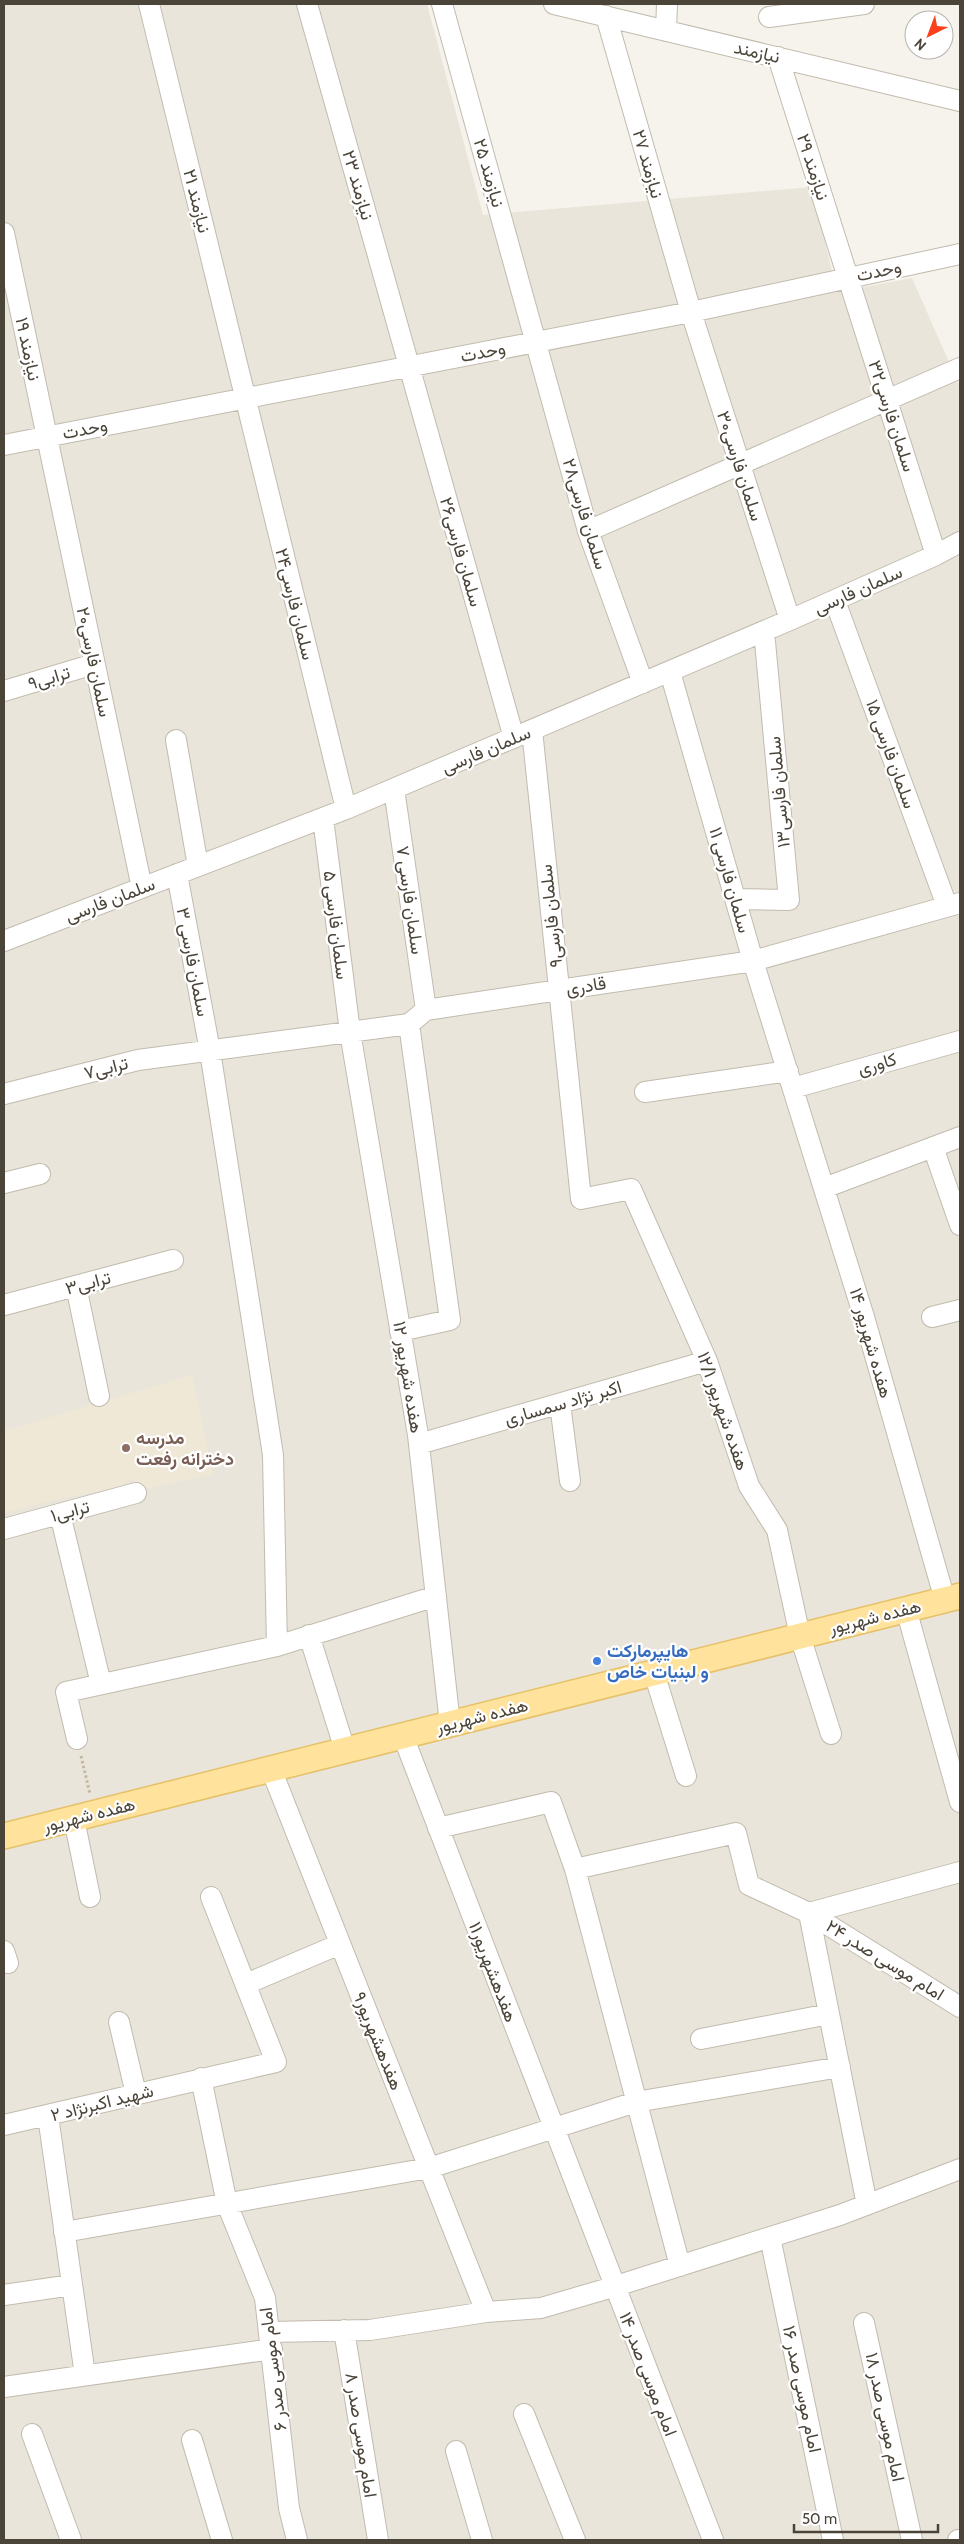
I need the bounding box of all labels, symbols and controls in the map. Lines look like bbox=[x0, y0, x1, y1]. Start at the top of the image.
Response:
north arrow bbox=[904, 10, 954, 60]
text: N bbox=[911, 35, 930, 55]
street label: نیازمند bbox=[732, 36, 782, 68]
street label: نیازمند ۲۷ bbox=[628, 127, 668, 201]
street label: نیازمند ۲۹ bbox=[792, 131, 834, 203]
street label: نیازمند ۲۵ bbox=[469, 136, 509, 210]
street label: نیازمند ۲۳ bbox=[338, 148, 378, 222]
street label: نیازمند ۲۱ bbox=[178, 167, 216, 235]
street label: وحدت bbox=[855, 256, 903, 286]
street label: نیازمند ۱۹ bbox=[11, 315, 45, 383]
street label: وحدت bbox=[459, 337, 507, 367]
street label: سلمان فارسی۳۲ bbox=[864, 357, 920, 475]
street label: سلمان فارسی۳۰ bbox=[712, 408, 768, 524]
street label: وحدت bbox=[61, 414, 109, 444]
street label: سلمان فارسی۲۸ bbox=[558, 456, 612, 572]
street label: سلمان فارسی۲۶ bbox=[435, 495, 487, 609]
street label: سلمان فارسی۲۴ bbox=[270, 546, 320, 662]
street label: سلمان فارسی bbox=[810, 561, 906, 619]
street label: سلمان فارسی۲۰ bbox=[72, 605, 116, 719]
street label: ترابی۹ bbox=[25, 661, 73, 695]
street label: سلمان فارسی ۱۵ bbox=[861, 696, 921, 812]
street label: سلمان فارسی bbox=[438, 721, 534, 779]
street label: سلمان فارسی۱۳ bbox=[763, 735, 795, 849]
street label: سلمان فارسی ۱۱ bbox=[704, 824, 756, 936]
street label: سلمان فارسی ۷ bbox=[391, 844, 429, 956]
street label: سلمان فارسی۹ bbox=[535, 863, 567, 969]
street label: سلمان فارسی ۵ bbox=[318, 869, 354, 981]
street label: سلمان فارسی bbox=[62, 873, 158, 927]
street label: سلمان فارسی ۳ bbox=[172, 906, 214, 1018]
street label: قادری bbox=[564, 972, 608, 1000]
street label: کاوری bbox=[855, 1048, 899, 1080]
street label: ترابی۷ bbox=[82, 1052, 130, 1084]
street label: ترابی۳ bbox=[63, 1266, 113, 1300]
street label: هفده شهریور ۱۴ bbox=[845, 1285, 897, 1401]
street label: هفده شهریور ۱۲ bbox=[388, 1319, 428, 1435]
street label: هفده شهریور ۱۲/۱ bbox=[692, 1349, 754, 1473]
street label: اکبر نژاد سمساری bbox=[502, 1376, 624, 1430]
place label: مدرسه دخترانه رفعت bbox=[136, 1427, 234, 1470]
marker: مدرسه دخترانه رفعت bbox=[120, 1442, 132, 1454]
street label: ترابی۱ bbox=[48, 1495, 92, 1527]
street label: هفده شهریور bbox=[826, 1595, 923, 1639]
place label: هایپرمارکت و لبنیات خاص bbox=[607, 1640, 709, 1683]
marker: هایپرمارکت و لبنیات خاص bbox=[591, 1655, 603, 1667]
street label: هفده شهریور bbox=[433, 1694, 530, 1738]
street label: هفده شهریور bbox=[40, 1793, 137, 1837]
street label: امام موسی صدر ۲۴ bbox=[821, 1915, 948, 2006]
street label: هفدهشهریور۱۱ bbox=[464, 1919, 522, 2025]
street label: هفدهشهریور۹ bbox=[348, 1989, 408, 2093]
street label: شهید اکبرنژاد ۲ bbox=[48, 2080, 156, 2126]
street label: امام موسی صدر ۶ bbox=[255, 2306, 292, 2432]
street label: امام موسی صدر ۱۴ bbox=[613, 2309, 682, 2439]
street label: امام موسی صدر ۱۶ bbox=[777, 2323, 826, 2455]
street label: امام موسی صدر ۱۸ bbox=[860, 2350, 909, 2484]
street label: امام موسی صدر ۸ bbox=[339, 2371, 382, 2499]
scale bar bbox=[794, 2502, 938, 2534]
text: 50 m bbox=[802, 2510, 837, 2528]

